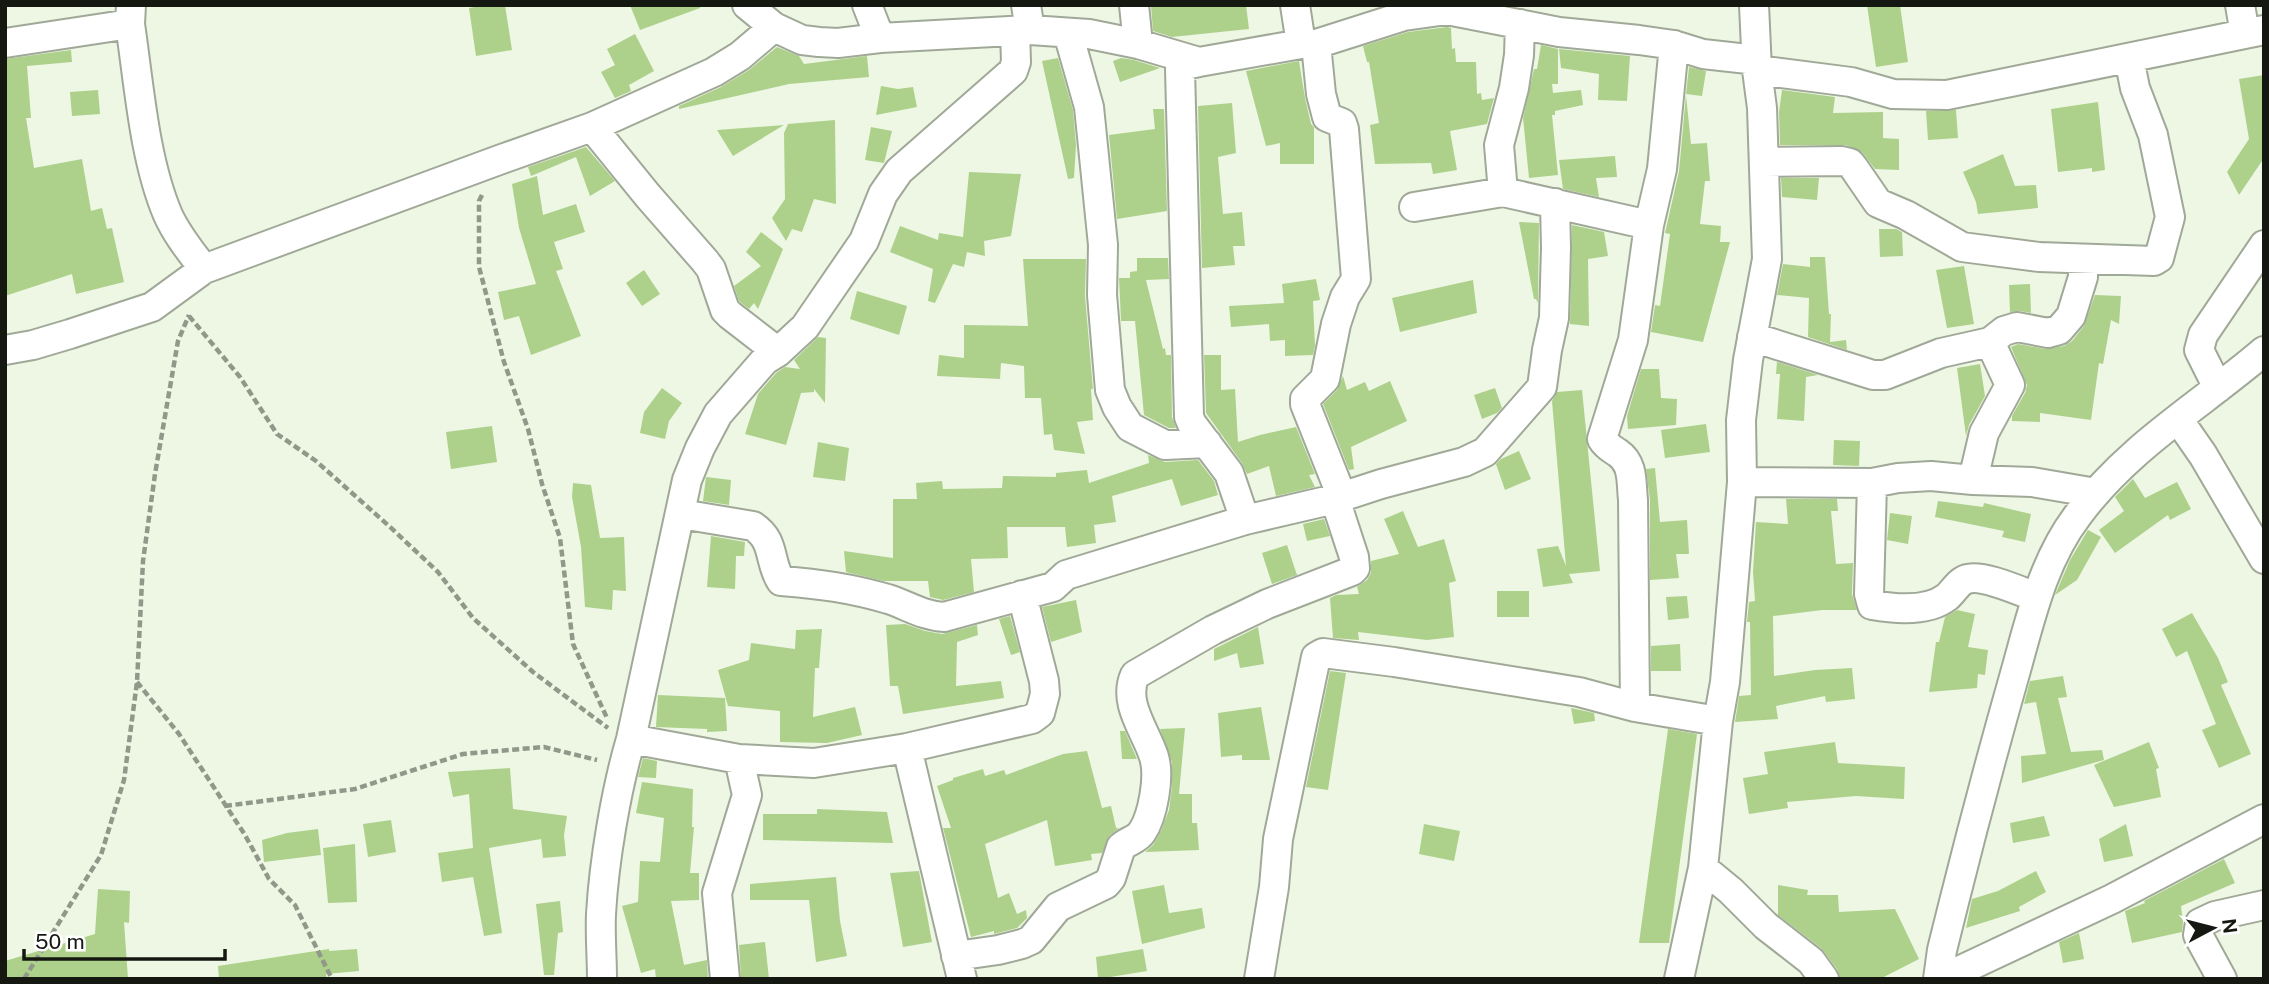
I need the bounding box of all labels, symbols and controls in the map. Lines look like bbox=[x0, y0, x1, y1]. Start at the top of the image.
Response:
north arrow bbox=[2178, 893, 2248, 963]
text: N bbox=[2218, 917, 2242, 935]
scale bar bbox=[24, 918, 226, 962]
text: 50 m bbox=[35, 929, 85, 954]

